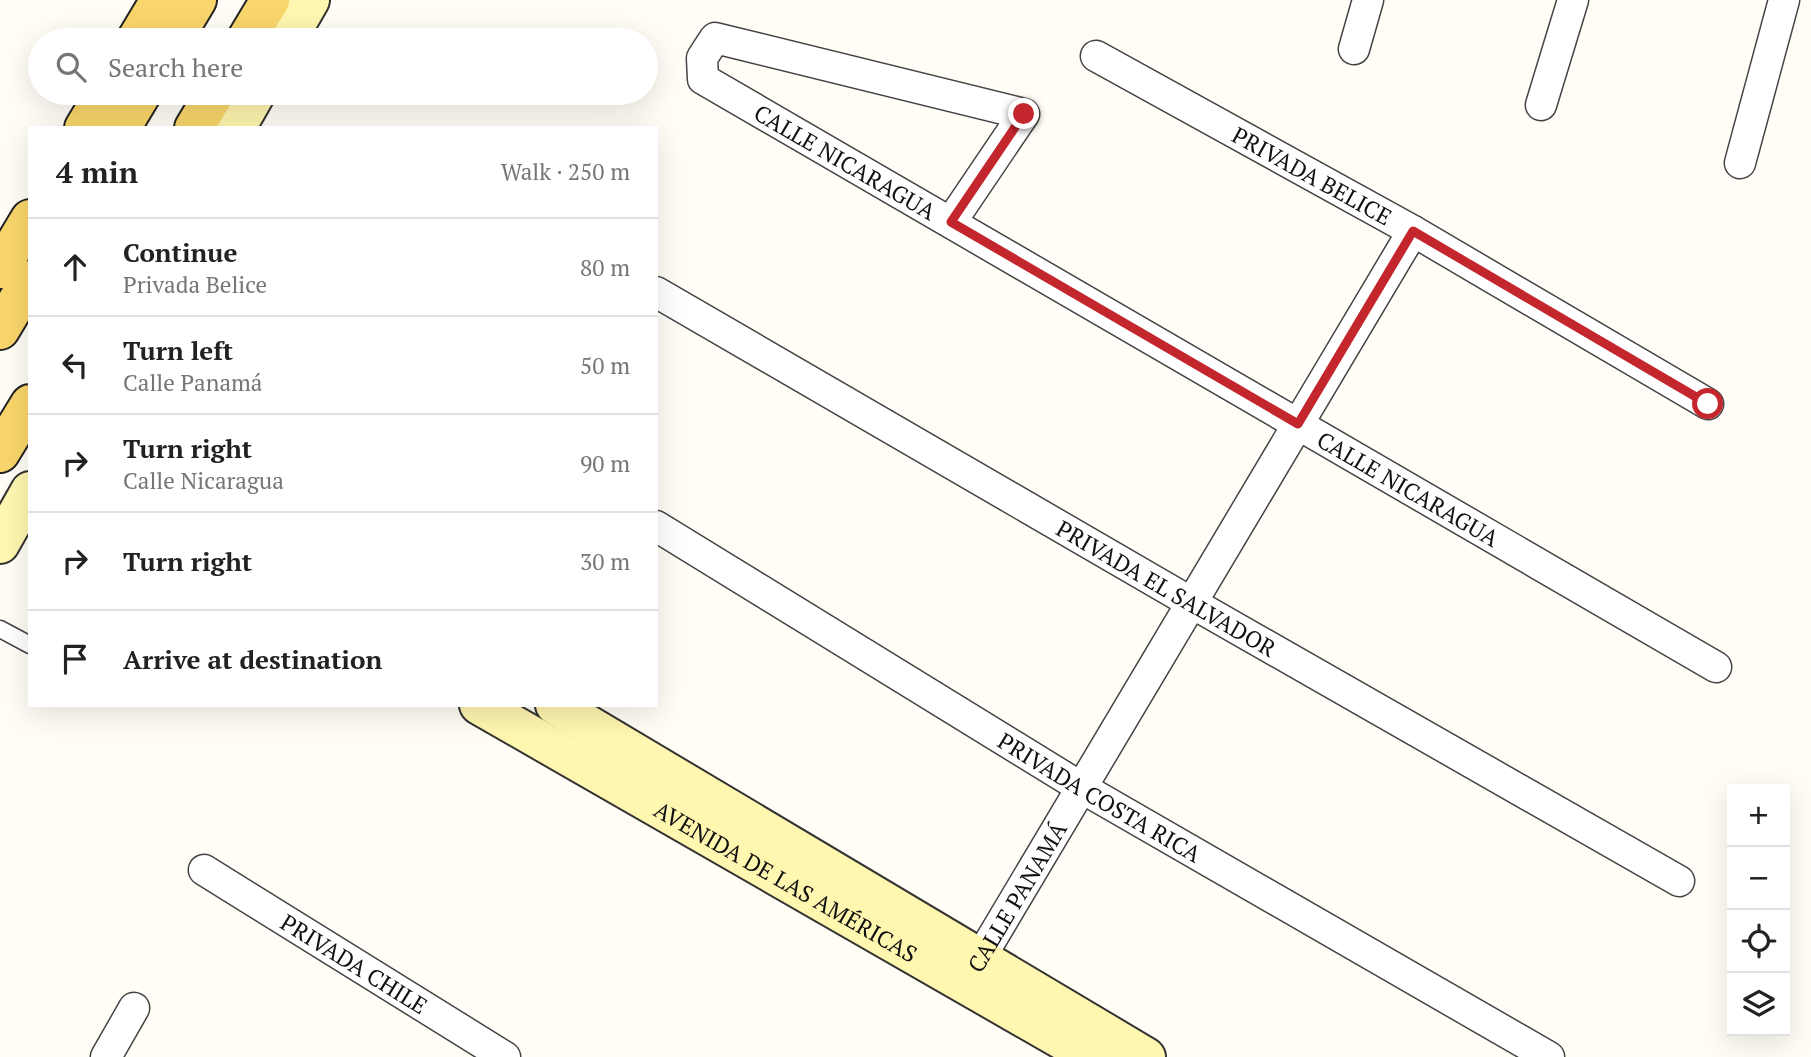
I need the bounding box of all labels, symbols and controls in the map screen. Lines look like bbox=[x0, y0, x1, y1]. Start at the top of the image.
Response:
search box bbox=[28, 28, 658, 105]
icon: search bbox=[52, 48, 90, 86]
text: Search here bbox=[108, 50, 243, 84]
street label: CALLE NICARAGUA bbox=[749, 97, 942, 227]
route end bbox=[1008, 98, 1039, 129]
street label: PRIVADA BELICE bbox=[1227, 119, 1398, 232]
text: 4 min bbox=[56, 152, 138, 192]
text: Walk · 250 m bbox=[501, 156, 630, 187]
text: Continue bbox=[123, 235, 237, 269]
icon: ahead bbox=[56, 248, 94, 286]
text: 80 m bbox=[580, 252, 630, 283]
text: Privada Belice bbox=[123, 269, 267, 300]
text: Turn left bbox=[123, 333, 233, 367]
icon: left bbox=[56, 346, 94, 384]
text: 50 m bbox=[580, 350, 630, 381]
text: Calle Panamá bbox=[123, 367, 262, 398]
route start bbox=[1692, 388, 1723, 419]
street label: CALLE NICARAGUA bbox=[1312, 423, 1505, 554]
text: Turn right bbox=[123, 431, 252, 465]
icon: right bbox=[56, 444, 94, 482]
text: 90 m bbox=[580, 448, 630, 479]
text: Calle Nicaragua bbox=[123, 465, 284, 496]
street label: PRIVADA EL SALVADOR bbox=[1051, 512, 1282, 664]
icon: right bbox=[56, 542, 94, 580]
text: Turn right bbox=[123, 544, 252, 578]
text: 30 m bbox=[580, 546, 630, 577]
icon: arrive bbox=[56, 640, 94, 678]
text: Arrive at destination bbox=[123, 642, 382, 676]
street label: PRIVADA COSTA RICA bbox=[992, 725, 1207, 869]
map controls bbox=[1727, 784, 1790, 1036]
button: + bbox=[1727, 784, 1790, 847]
street label: AVENIDA DE LAS AMÉRICAS bbox=[649, 793, 923, 969]
street label: CALLE PANAMÁ bbox=[960, 816, 1074, 978]
button: − bbox=[1727, 847, 1790, 910]
street label: PRIVADA CHILE bbox=[275, 906, 434, 1021]
button: locate bbox=[1727, 910, 1790, 973]
button: layers bbox=[1727, 973, 1790, 1036]

